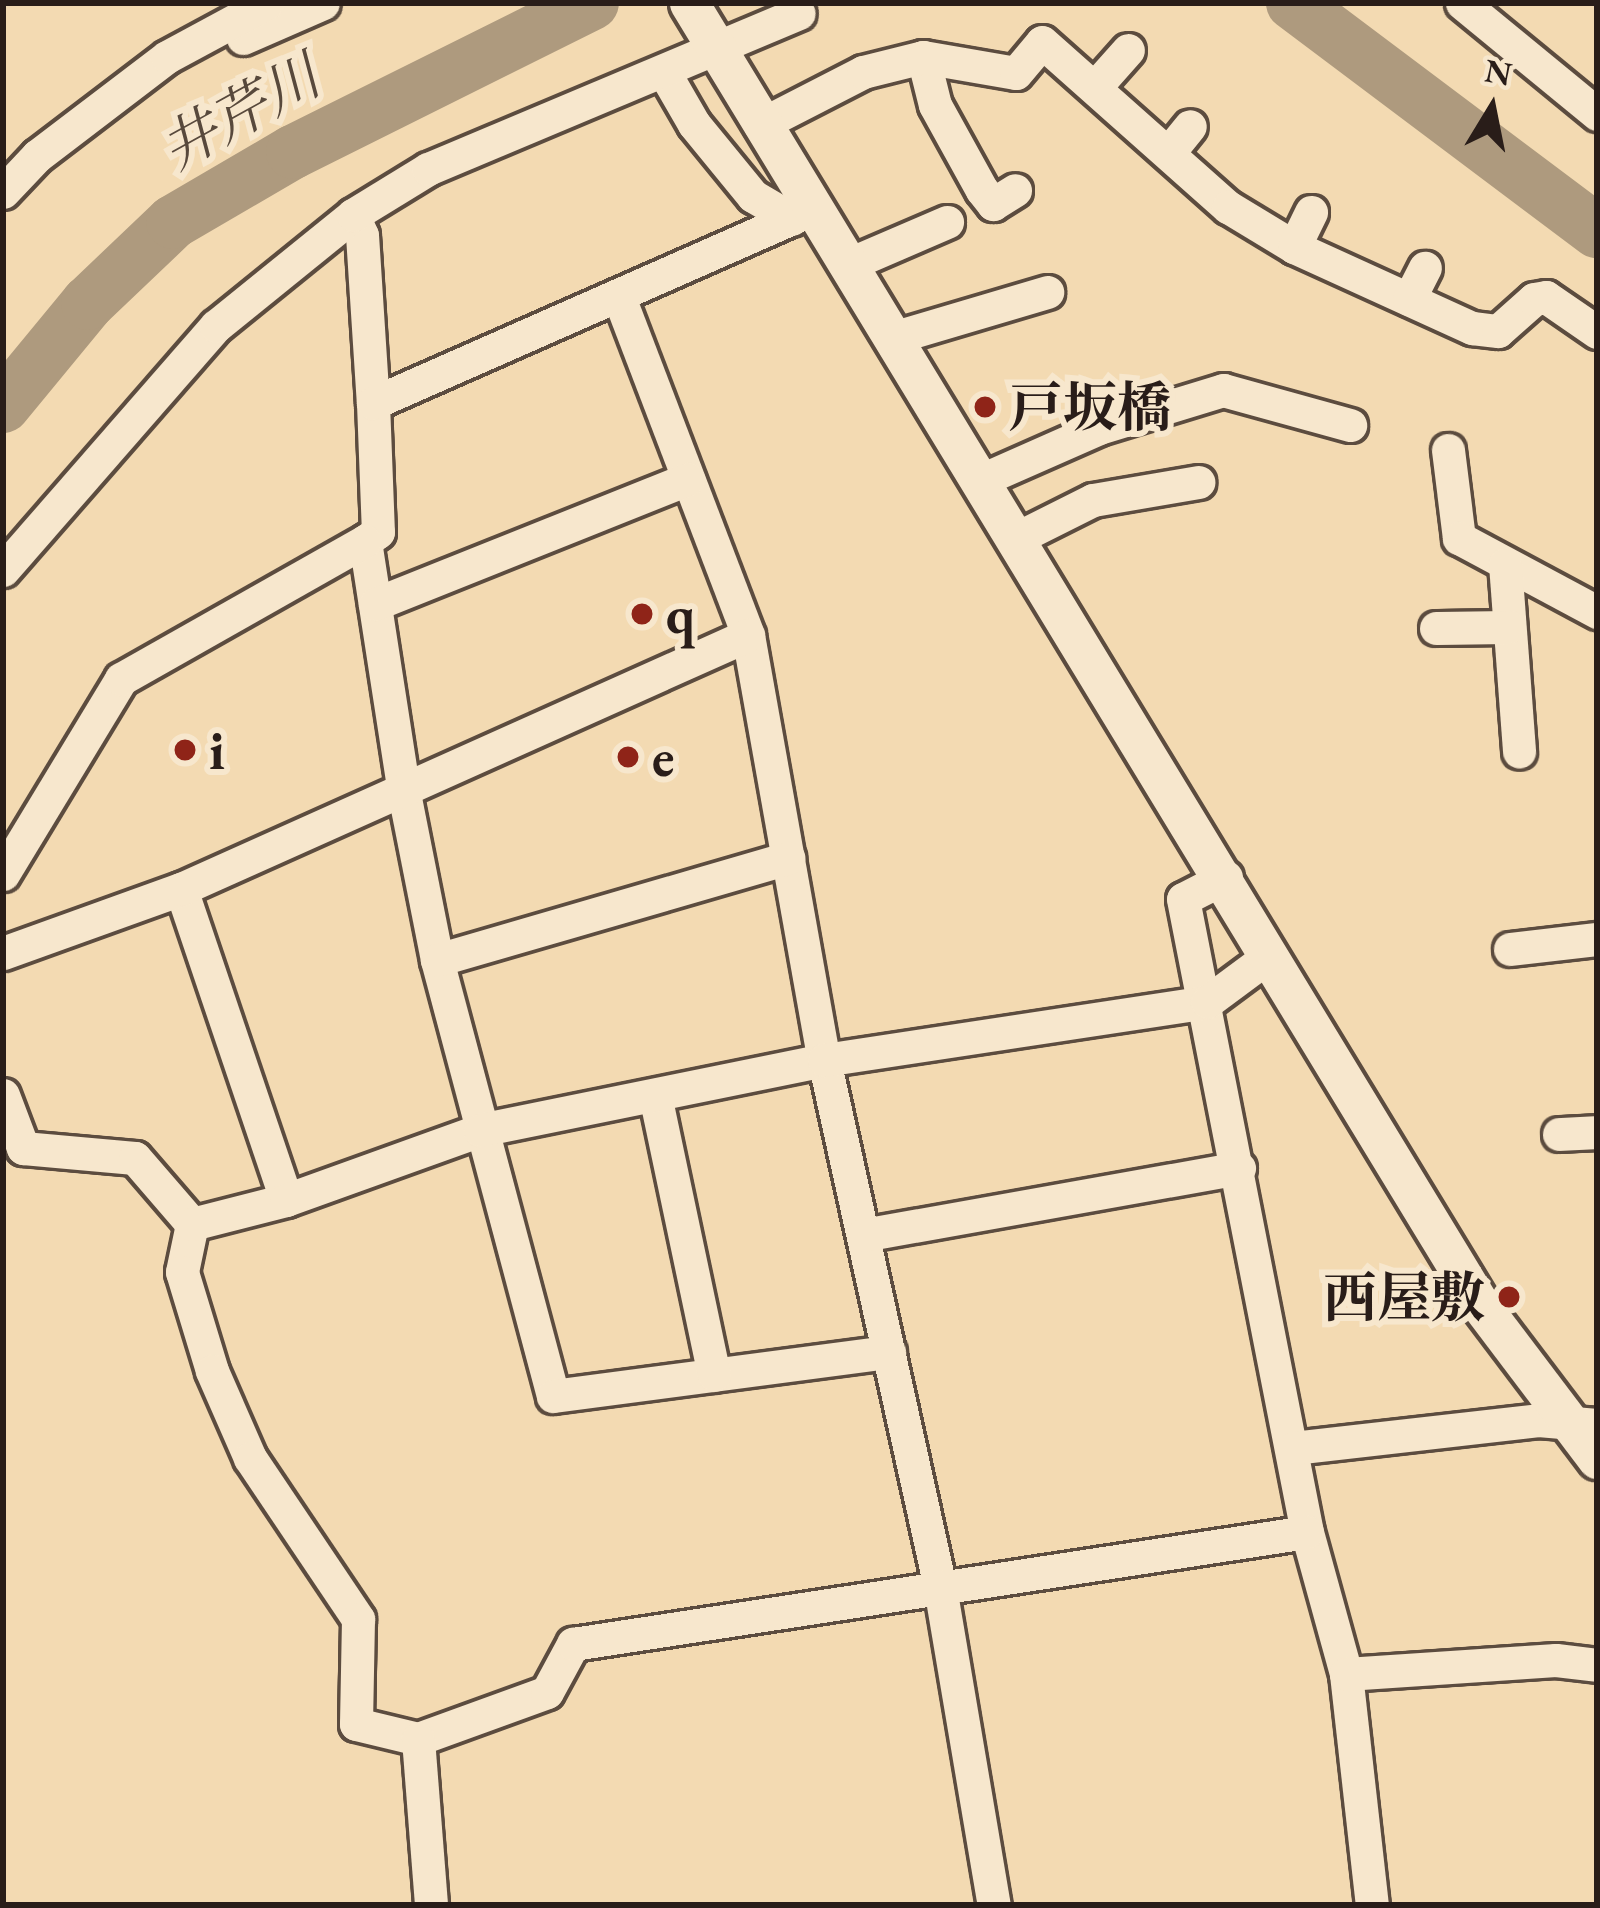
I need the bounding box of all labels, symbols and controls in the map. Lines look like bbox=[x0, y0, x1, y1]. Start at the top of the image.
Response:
water label: 井芹川 bbox=[149, 42, 331, 184]
north arrow bbox=[1432, 48, 1552, 168]
text: N bbox=[1481, 49, 1515, 96]
place label: 戸坂橋 bbox=[1009, 375, 1171, 439]
marker: 戸坂橋 bbox=[972, 394, 998, 420]
place label: q bbox=[666, 582, 695, 646]
marker: q bbox=[629, 601, 655, 627]
place label: i bbox=[209, 718, 225, 782]
place label: e bbox=[652, 725, 675, 789]
marker: i bbox=[172, 737, 198, 763]
marker: e bbox=[615, 744, 641, 770]
place label: 西屋敷 bbox=[1323, 1265, 1485, 1329]
marker: 西屋敷 bbox=[1496, 1284, 1522, 1310]

